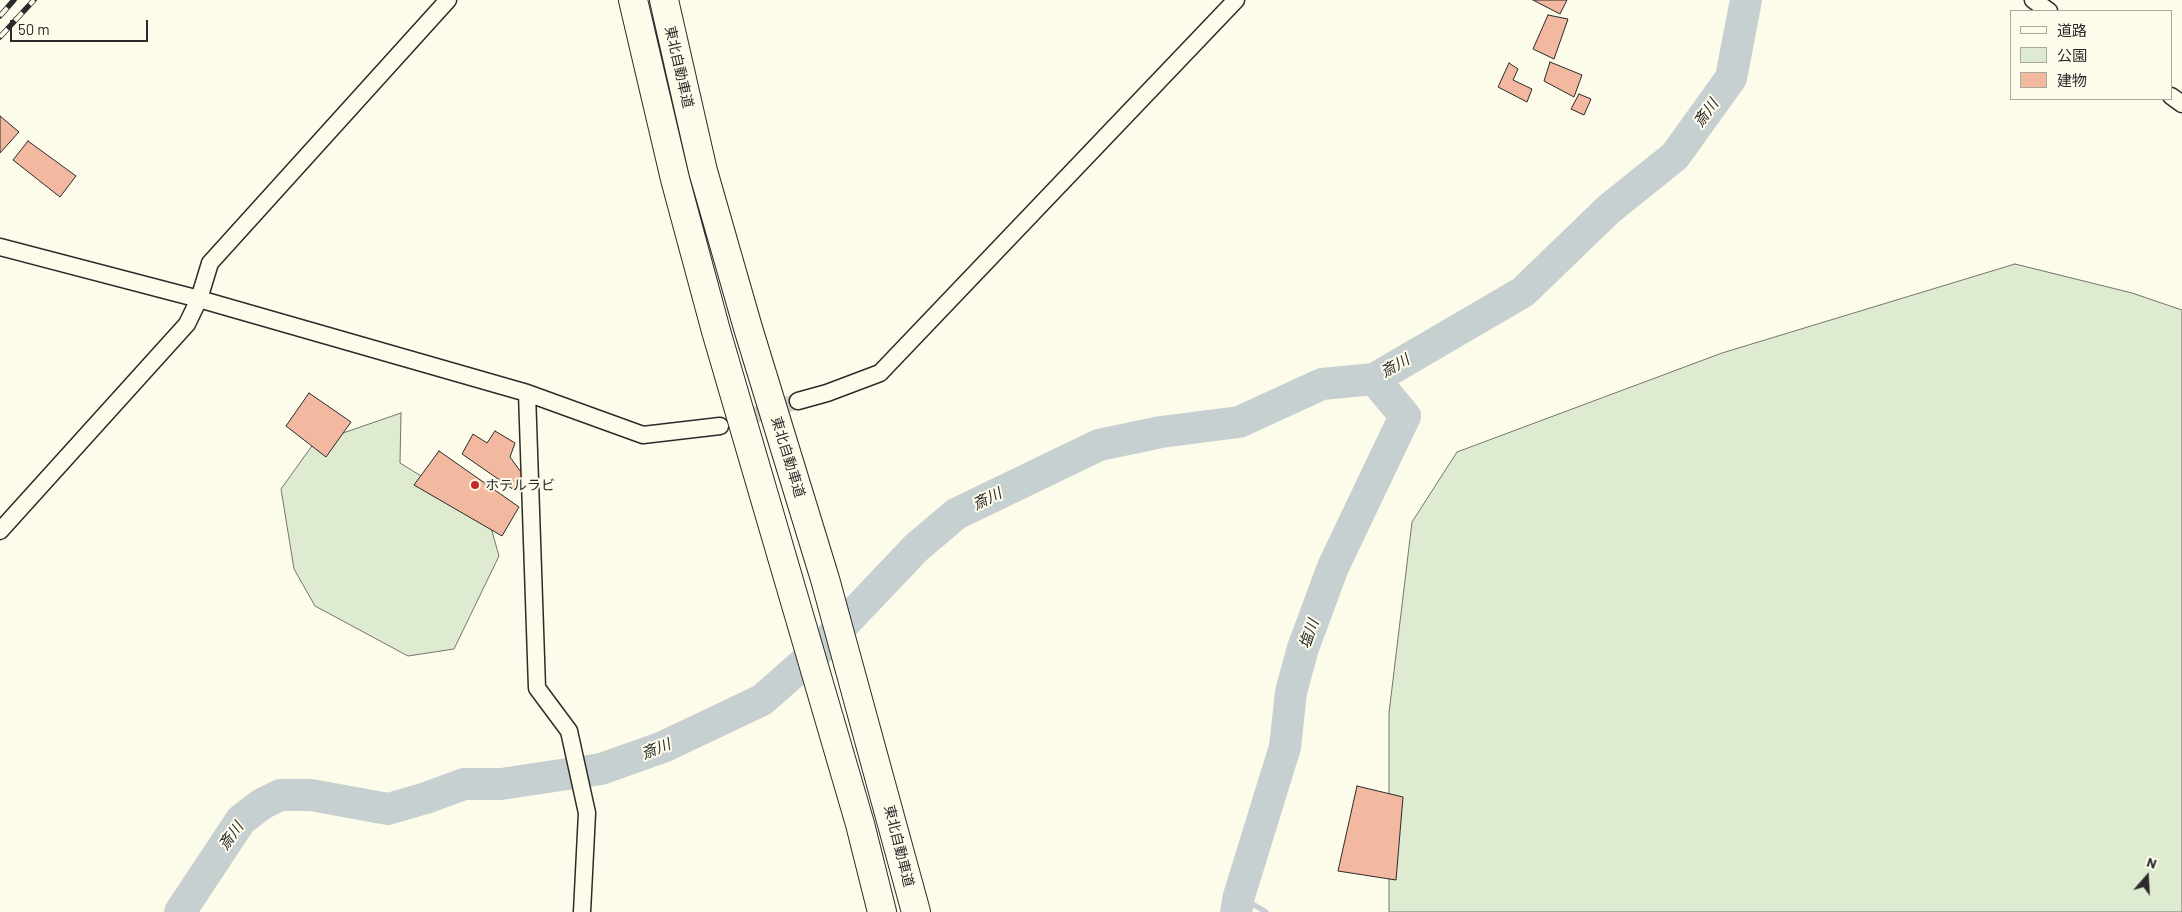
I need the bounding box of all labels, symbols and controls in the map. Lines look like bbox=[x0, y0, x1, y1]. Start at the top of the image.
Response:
scale bar bbox=[12, 10, 150, 42]
legend bbox=[2010, 10, 2172, 100]
text: 50 m bbox=[18, 20, 50, 38]
text: 道路 bbox=[2057, 21, 2087, 39]
street label: 東北自動車道 bbox=[661, 24, 697, 110]
text: 公園 bbox=[2057, 46, 2087, 64]
text: 建物 bbox=[2057, 71, 2087, 89]
water label: 斎川 bbox=[1690, 96, 1722, 130]
water label: 斎川 bbox=[1378, 351, 1412, 381]
street label: 東北自動車道 bbox=[768, 414, 808, 500]
place label: ホテルラビ bbox=[485, 477, 555, 493]
marker: ホテルラビ bbox=[469, 479, 481, 491]
water label: 斎川 bbox=[970, 484, 1004, 514]
water label: 塩川 bbox=[1296, 617, 1322, 651]
water label: 斎川 bbox=[639, 735, 673, 763]
street label: 東北自動車道 bbox=[881, 803, 917, 889]
water label: 斎川 bbox=[215, 819, 247, 853]
north arrow bbox=[2122, 852, 2172, 902]
text: N bbox=[2145, 853, 2159, 872]

